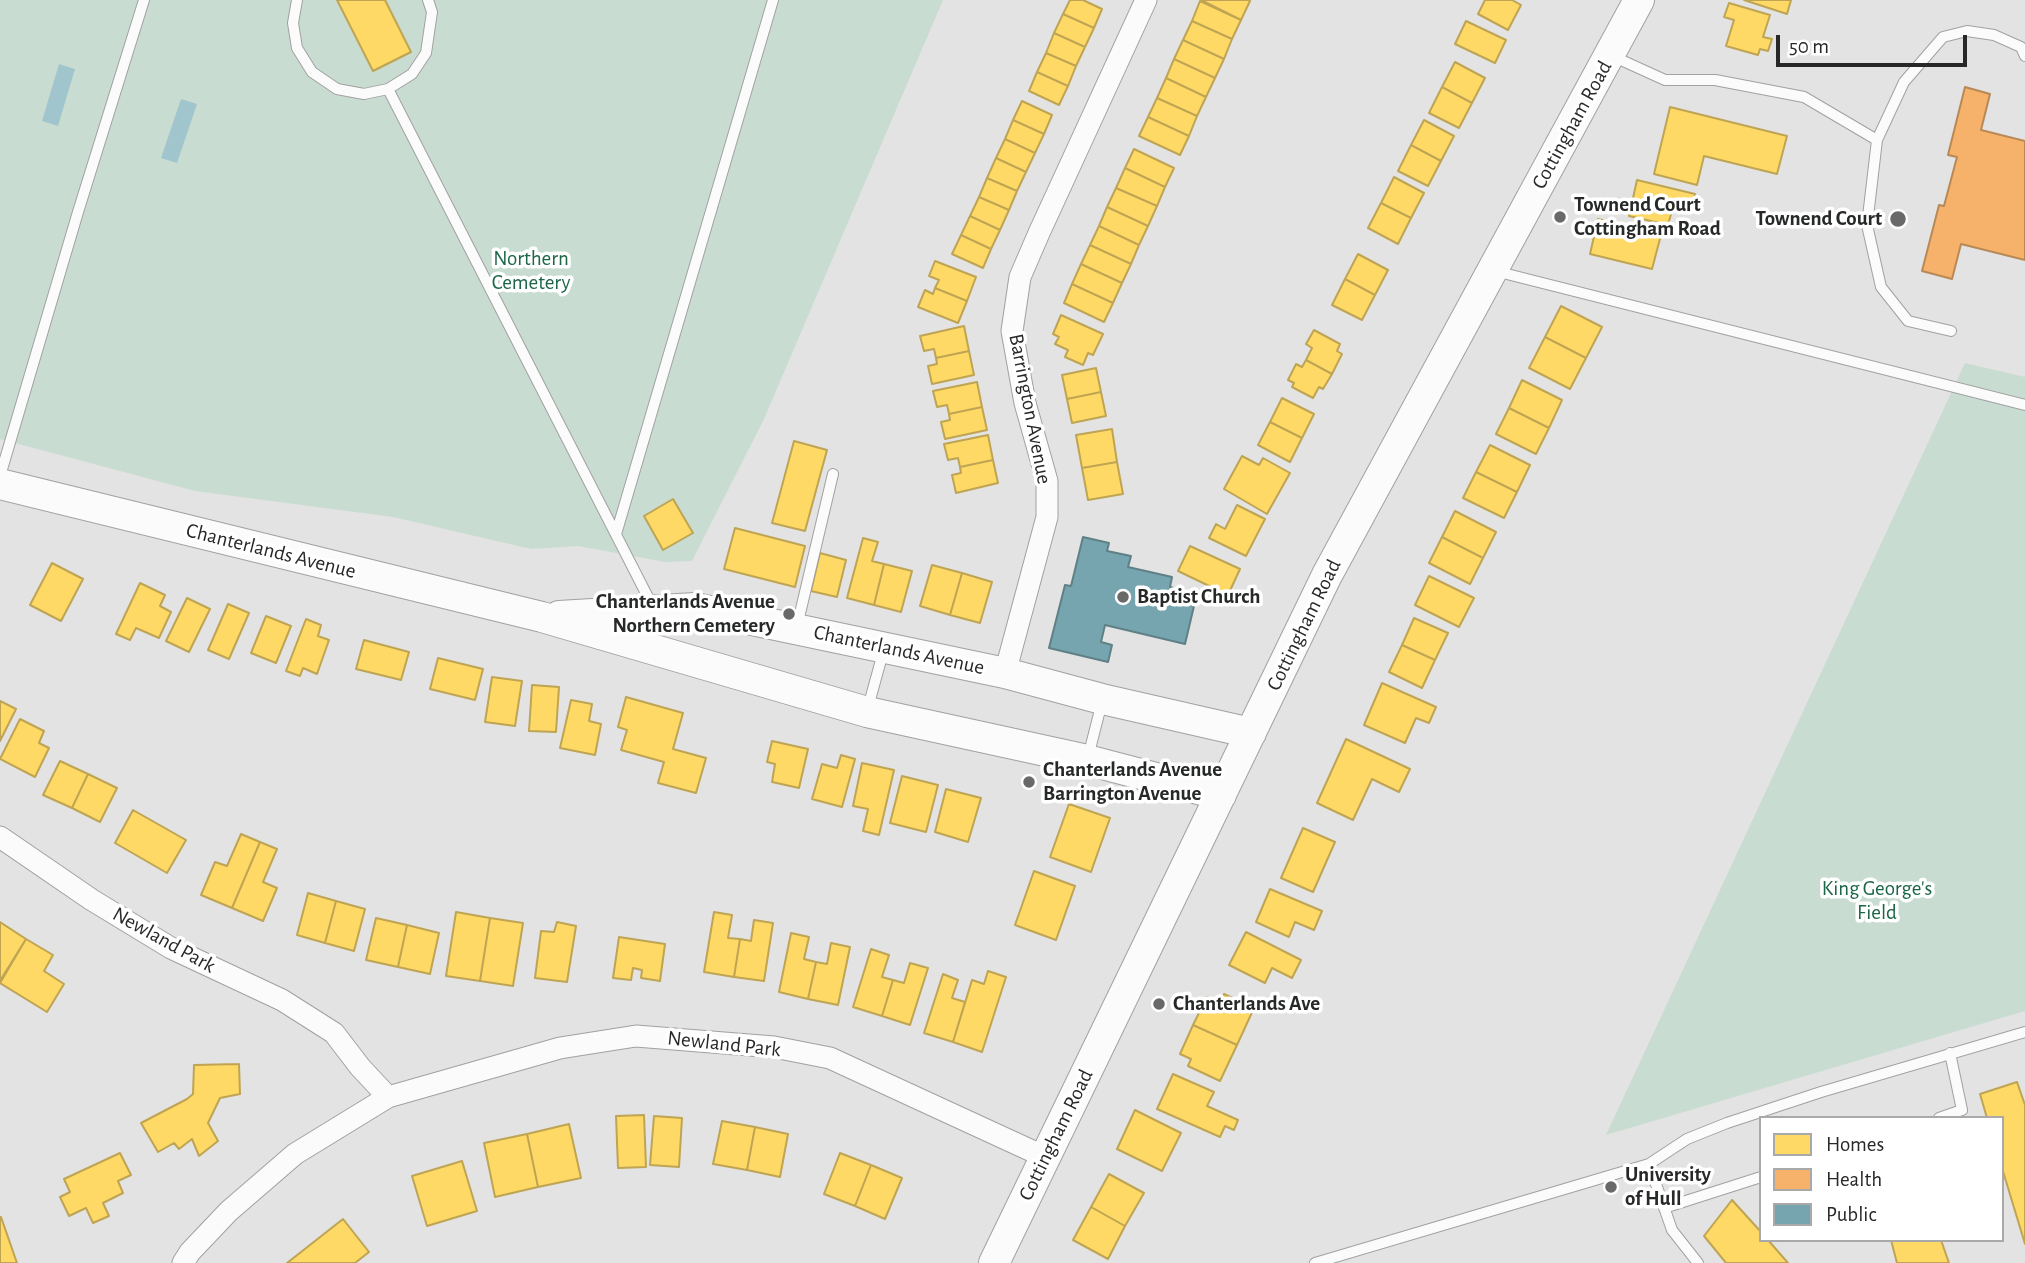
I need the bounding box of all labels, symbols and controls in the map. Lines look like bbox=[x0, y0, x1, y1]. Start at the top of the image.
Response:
scale bar bbox=[1780, 21, 1971, 65]
text: 50 m bbox=[1789, 36, 1829, 57]
street label: Cottingham Road bbox=[1526, 56, 1618, 194]
place label: Townend Court Cottingham Road bbox=[1574, 192, 1721, 242]
place label: Townend Court bbox=[1755, 206, 1882, 232]
marker: Townend Court Cottingham Road bbox=[1552, 209, 1568, 225]
marker: Townend Court bbox=[1888, 209, 1908, 229]
park label: Northern Cemetery bbox=[492, 246, 570, 296]
street label: Barrington Avenue bbox=[1003, 332, 1057, 486]
street label: Chanterlands Avenue bbox=[184, 518, 358, 584]
street label: Cottingham Road bbox=[1261, 555, 1347, 695]
place label: Baptist Church bbox=[1137, 584, 1261, 610]
place label: Chanterlands Avenue Northern Cemetery bbox=[596, 589, 775, 639]
marker: Baptist Church bbox=[1115, 589, 1131, 605]
marker: Chanterlands Avenue Northern Cemetery bbox=[781, 606, 797, 622]
street label: Chanterlands Avenue bbox=[811, 620, 987, 680]
place label: Chanterlands Avenue Barrington Avenue bbox=[1043, 757, 1222, 807]
marker: Chanterlands Avenue Barrington Avenue bbox=[1021, 774, 1037, 790]
park label: King George's Field bbox=[1822, 876, 1932, 926]
street label: Newland Park bbox=[108, 901, 220, 979]
place label: Chanterlands Ave bbox=[1173, 991, 1320, 1017]
marker: Chanterlands Ave bbox=[1151, 996, 1167, 1012]
street label: Newland Park bbox=[666, 1026, 782, 1062]
street label: Cottingham Road bbox=[1013, 1065, 1099, 1205]
legend bbox=[1759, 1116, 2004, 1242]
text: Homes bbox=[1826, 1134, 1884, 1155]
place label: University of Hull bbox=[1625, 1162, 1711, 1212]
text: Health bbox=[1826, 1169, 1882, 1190]
marker: University of Hull bbox=[1603, 1179, 1619, 1195]
text: Public bbox=[1826, 1204, 1876, 1225]

